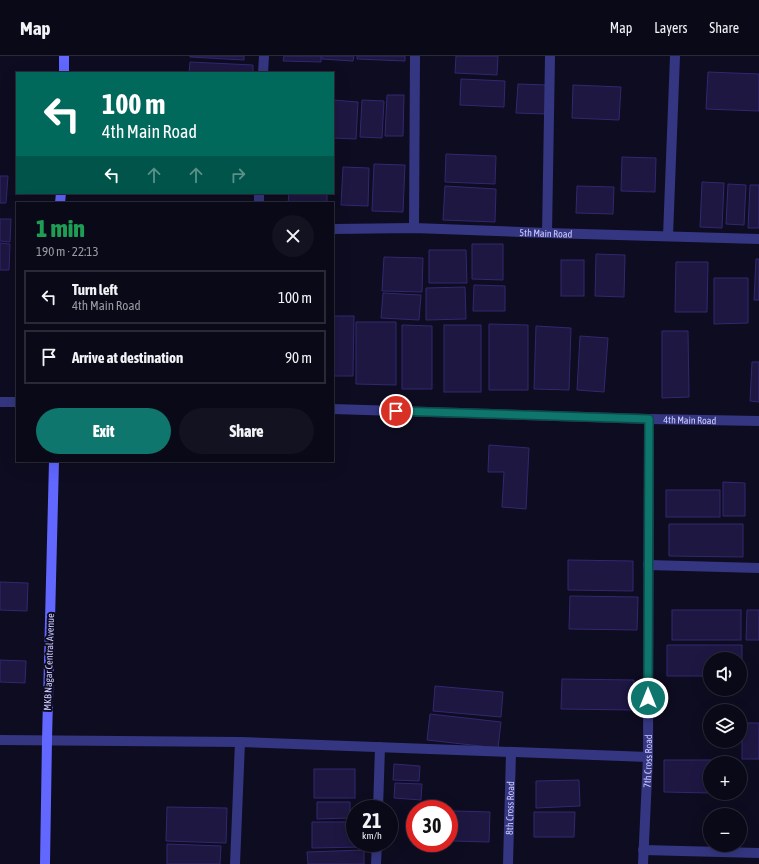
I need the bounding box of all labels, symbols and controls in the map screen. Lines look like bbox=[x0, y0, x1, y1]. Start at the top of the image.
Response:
text: Map bbox=[20, 17, 51, 39]
text: Map bbox=[610, 20, 632, 36]
text: Layers bbox=[654, 20, 687, 36]
text: Share bbox=[709, 20, 739, 36]
icon: left bbox=[36, 88, 88, 140]
text: 100 m bbox=[102, 88, 165, 120]
text: 4th Main Road bbox=[102, 121, 197, 142]
icon: left bbox=[101, 164, 123, 186]
icon: ahead bbox=[143, 164, 165, 186]
icon: ahead bbox=[185, 164, 207, 186]
icon: right bbox=[227, 164, 249, 186]
text: 1 min bbox=[36, 215, 85, 242]
button: close bbox=[272, 215, 314, 257]
street label: 5th Main Road bbox=[519, 226, 573, 239]
text: 190 m · 22:13 bbox=[36, 244, 99, 259]
text: Turn left bbox=[72, 281, 118, 298]
icon: left bbox=[38, 286, 60, 308]
text: 100 m bbox=[278, 289, 312, 306]
text: 4th Main Road bbox=[72, 298, 141, 313]
icon: arrive bbox=[38, 346, 60, 368]
text: Arrive at destination bbox=[72, 349, 183, 366]
text: 90 m bbox=[285, 349, 312, 366]
pin bbox=[379, 394, 413, 428]
icon: arrive bbox=[385, 400, 407, 422]
button: Exit bbox=[36, 408, 171, 454]
button: Share bbox=[179, 408, 314, 454]
street label: 4th Main Road bbox=[663, 414, 717, 426]
street label: MKB Nagar Central Avenue bbox=[42, 613, 56, 711]
map controls bbox=[703, 652, 747, 852]
button: sound bbox=[703, 652, 747, 696]
position arrow bbox=[627, 677, 669, 719]
button: layers bbox=[703, 704, 747, 748]
street label: 7th Cross Road bbox=[641, 734, 654, 788]
button: + bbox=[703, 756, 747, 800]
street label: 8th Cross Road bbox=[503, 781, 516, 835]
speed limit sign: 30 bbox=[406, 800, 458, 852]
button: − bbox=[703, 808, 747, 852]
text: 21 bbox=[363, 809, 381, 832]
text: km/h bbox=[362, 830, 382, 841]

